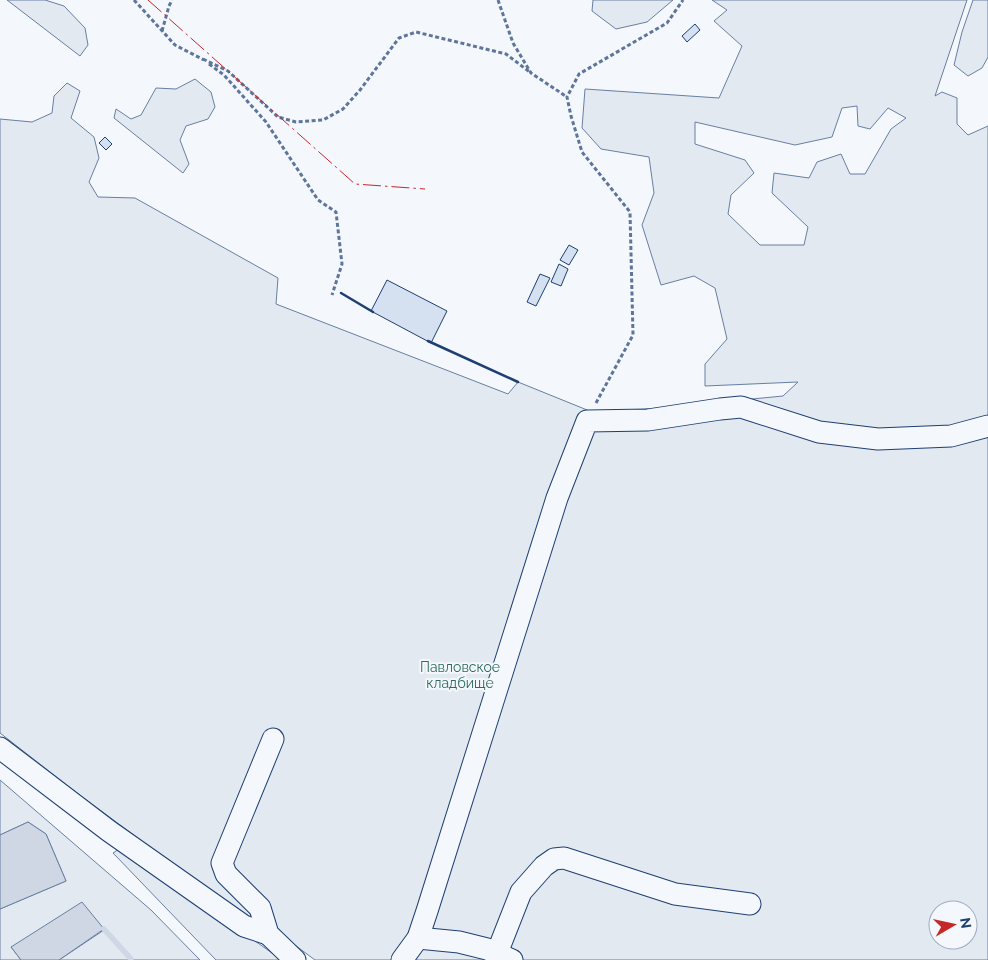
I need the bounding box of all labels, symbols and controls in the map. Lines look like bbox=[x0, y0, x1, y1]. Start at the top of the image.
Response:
park label: Павловское кладбище bbox=[420, 659, 500, 691]
north arrow bbox=[928, 900, 978, 950]
text: N bbox=[957, 916, 975, 929]

